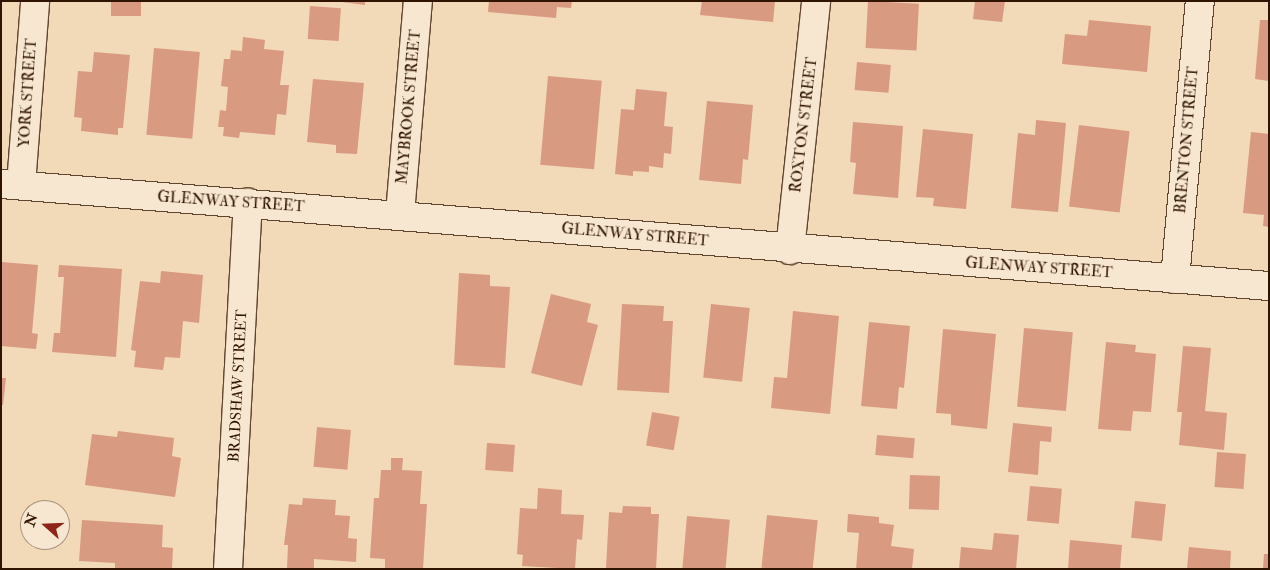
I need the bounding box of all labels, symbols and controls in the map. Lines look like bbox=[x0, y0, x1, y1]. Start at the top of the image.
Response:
street label: MAYBROOK STREET bbox=[393, 29, 425, 185]
street label: YORK STREET bbox=[15, 38, 41, 148]
street label: ROXTON STREET bbox=[787, 56, 821, 194]
street label: BRENTON STREET bbox=[1172, 66, 1202, 214]
street label: GLENWAY STREET bbox=[157, 188, 305, 216]
street label: GLENWAY STREET bbox=[561, 220, 709, 250]
street label: GLENWAY STREET bbox=[965, 254, 1113, 282]
street label: BRADSHAW STREET bbox=[225, 309, 251, 463]
north arrow bbox=[20, 500, 70, 550]
text: N bbox=[21, 511, 42, 529]

